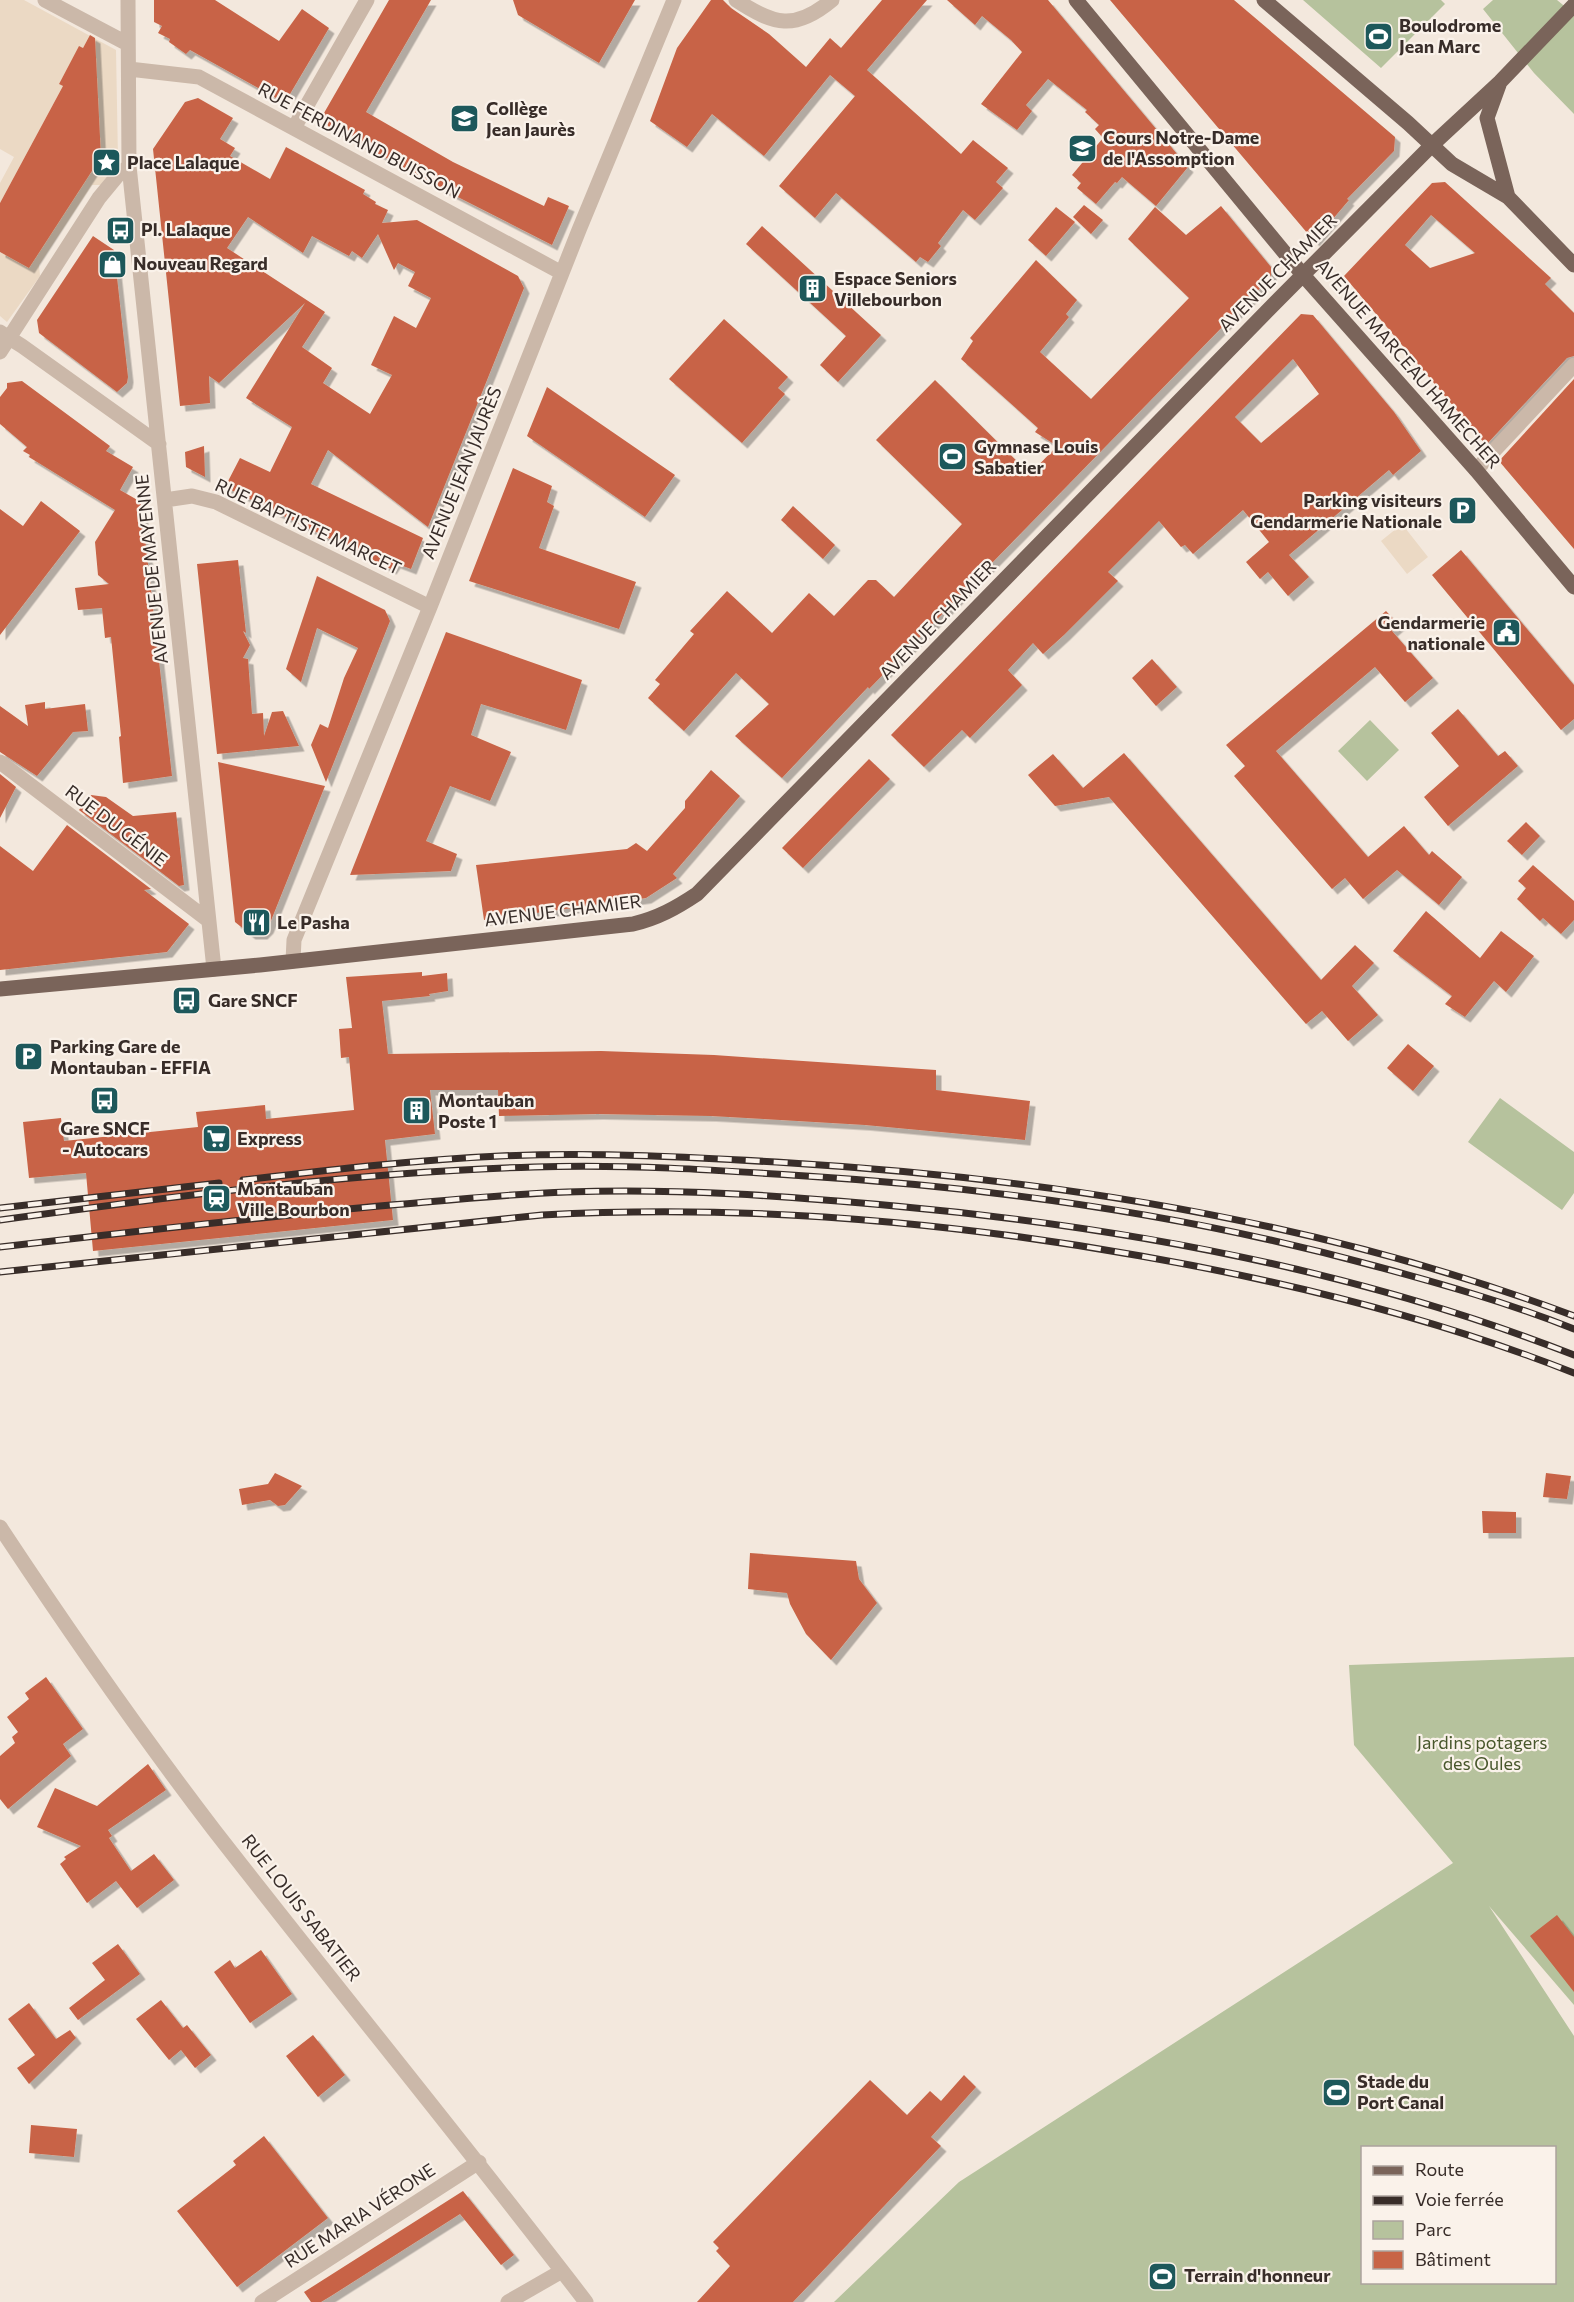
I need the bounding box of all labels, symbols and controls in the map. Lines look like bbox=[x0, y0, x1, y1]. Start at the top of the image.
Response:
place label: Boulodrome Jean Marc bbox=[1399, 14, 1501, 57]
sports icon: Boulodrome Jean Marc bbox=[1362, 20, 1394, 52]
street label: RUE FERDINAND BUISSON bbox=[255, 77, 464, 203]
place label: Collège Jean Jaurès bbox=[486, 97, 575, 140]
school or university icon: Collège Jean Jaurès bbox=[449, 103, 481, 135]
place label: Cours Notre-Dame de l'Assomption bbox=[1103, 126, 1259, 169]
school or university icon: Cours Notre-Dame de l'Assomption bbox=[1066, 132, 1098, 164]
place icon: Place Lalaque bbox=[90, 147, 122, 179]
place label: Place Lalaque bbox=[127, 151, 239, 173]
street label: AVENUE CHAMIER bbox=[1214, 209, 1341, 336]
bus stop icon: Pl. Lalaque bbox=[104, 214, 136, 246]
place label: Pl. Lalaque bbox=[141, 218, 230, 240]
shop icon: Nouveau Regard bbox=[96, 248, 128, 280]
place label: Nouveau Regard bbox=[133, 252, 268, 274]
street label: AVENUE MARCEAU HAMECHER bbox=[1312, 254, 1506, 473]
place label: Espace Seniors Villebourbon bbox=[834, 267, 957, 310]
building icon: Espace Seniors Villebourbon bbox=[797, 273, 829, 305]
street label: AVENUE JEAN JAURÈS bbox=[416, 383, 506, 562]
place label: Gymnase Louis Sabatier bbox=[974, 435, 1098, 478]
sports icon: Gymnase Louis Sabatier bbox=[937, 441, 969, 473]
street label: AVENUE DE MAYENNE bbox=[130, 473, 172, 665]
street label: RUE BAPTISTE MARCET bbox=[212, 473, 405, 579]
place label: Parking visiteurs Gendarmerie Nationale bbox=[1250, 489, 1442, 532]
parking icon: Parking visiteurs Gendarmerie Nationale bbox=[1447, 495, 1479, 527]
street label: AVENUE CHAMIER bbox=[874, 555, 1000, 684]
place label: Gendarmerie nationale bbox=[1377, 611, 1485, 654]
public building icon: Gendarmerie nationale bbox=[1490, 617, 1522, 649]
street label: RUE DU GÉNIE bbox=[61, 780, 172, 871]
street label: AVENUE CHAMIER bbox=[483, 889, 643, 931]
restaurant icon: Le Pasha bbox=[240, 907, 272, 939]
place label: Le Pasha bbox=[277, 911, 350, 933]
bus stop icon: Gare SNCF bbox=[171, 985, 203, 1017]
place label: Gare SNCF bbox=[208, 989, 298, 1011]
place label: Parking Gare de Montauban - EFFIA bbox=[50, 1035, 211, 1078]
parking icon: Parking Gare de Montauban - EFFIA bbox=[13, 1041, 45, 1073]
bus stop icon: Gare SNCF - Autocars bbox=[89, 1084, 121, 1116]
place label: Montauban Poste 1 bbox=[438, 1089, 534, 1132]
building icon: Montauban Poste 1 bbox=[401, 1095, 433, 1127]
place label: Gare SNCF - Autocars bbox=[60, 1117, 150, 1160]
supermarket icon: Express bbox=[200, 1123, 232, 1155]
place label: Express bbox=[237, 1127, 302, 1149]
place label: Montauban Ville Bourbon bbox=[237, 1177, 350, 1220]
station icon: Montauban Ville Bourbon bbox=[200, 1183, 232, 1215]
park label: Jardins potagers des Oules bbox=[1417, 1731, 1547, 1774]
street label: RUE LOUIS SABATIER bbox=[238, 1829, 366, 1985]
place label: Stade du Port Canal bbox=[1357, 2070, 1444, 2113]
sports icon: Stade du Port Canal bbox=[1320, 2076, 1352, 2108]
legend bbox=[1361, 2146, 1556, 2284]
street label: RUE MARIA VÉRONE bbox=[280, 2158, 439, 2272]
text: Route bbox=[1415, 2158, 1464, 2180]
text: Voie ferrée bbox=[1415, 2188, 1504, 2210]
text: Parc bbox=[1415, 2218, 1452, 2240]
text: Bâtiment bbox=[1415, 2248, 1491, 2270]
sports icon: Terrain d'honneur bbox=[1147, 2260, 1179, 2292]
place label: Terrain d'honneur bbox=[1184, 2264, 1331, 2286]

